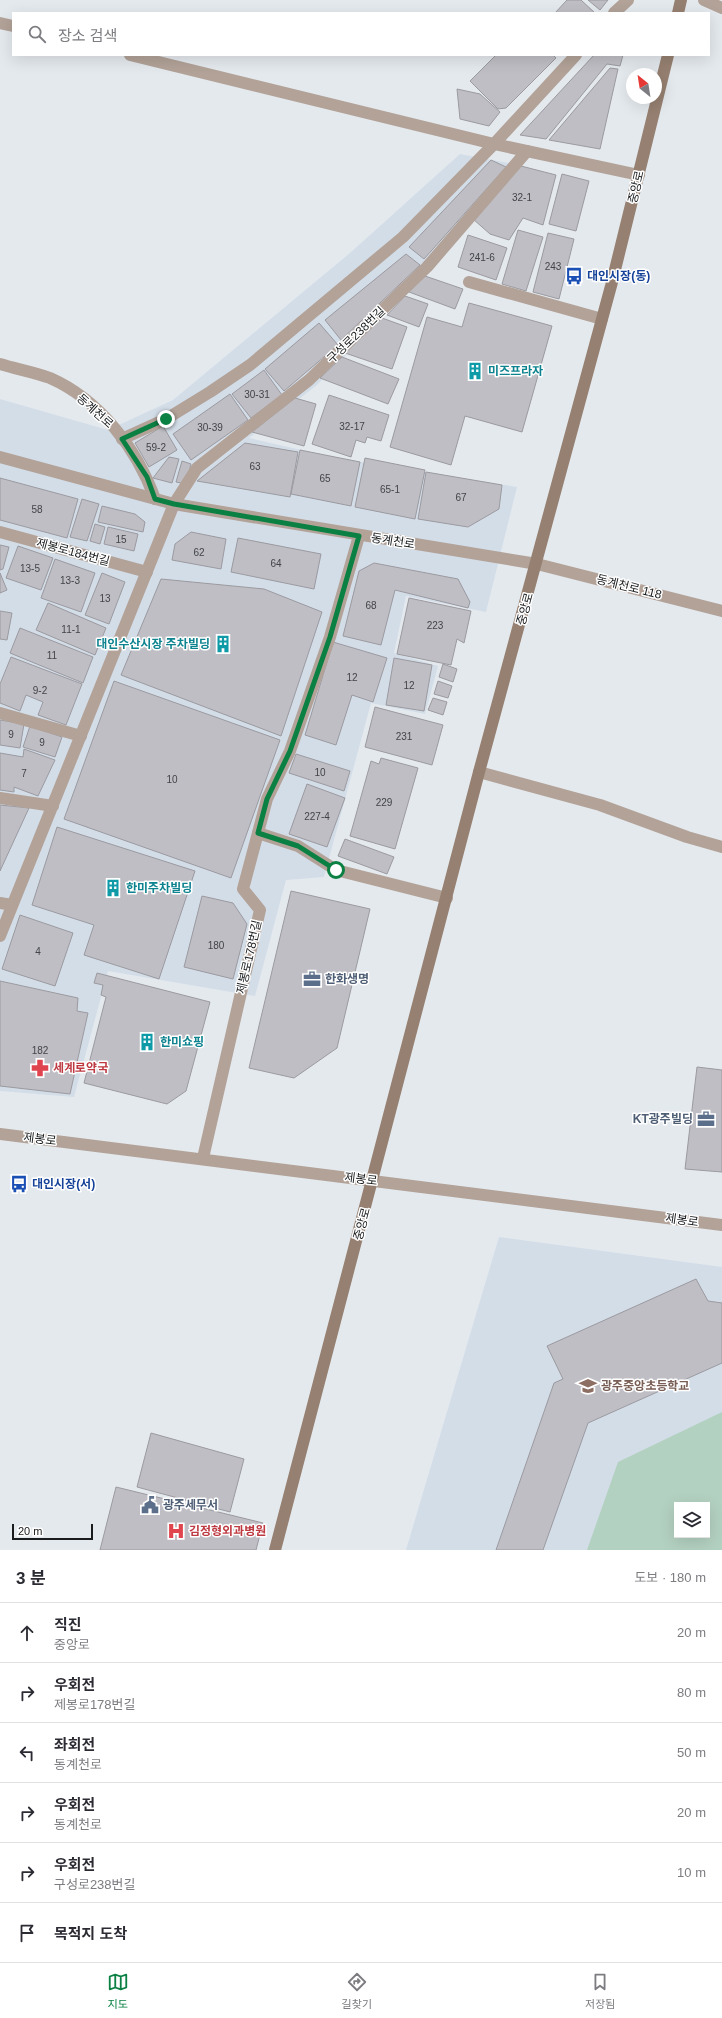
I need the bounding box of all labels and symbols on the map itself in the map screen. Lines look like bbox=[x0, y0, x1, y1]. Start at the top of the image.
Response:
north arrow bbox=[626, 68, 662, 104]
street label: 중앙로 bbox=[625, 169, 647, 205]
house number: 32-1 bbox=[512, 192, 532, 203]
house number: 241-6 bbox=[469, 252, 495, 263]
house number: 243 bbox=[545, 261, 562, 272]
bus stop icon: 대인시장(동) bbox=[564, 266, 584, 286]
place label: 대인시장(동) bbox=[587, 269, 650, 283]
street label: 구성로238번길 bbox=[324, 304, 388, 366]
building icon: 미즈프라자 bbox=[465, 361, 485, 381]
place label: 미즈프라자 bbox=[488, 364, 543, 378]
house number: 30-31 bbox=[244, 389, 270, 400]
street label: 동계천로 bbox=[74, 391, 116, 431]
route end bbox=[157, 410, 175, 428]
house number: 32-17 bbox=[339, 421, 365, 432]
house number: 30-39 bbox=[197, 422, 223, 433]
house number: 59-2 bbox=[146, 442, 166, 453]
house number: 63 bbox=[249, 461, 261, 472]
house number: 65 bbox=[319, 473, 331, 484]
house number: 65-1 bbox=[380, 484, 400, 495]
house number: 67 bbox=[455, 492, 467, 503]
house number: 58 bbox=[31, 504, 43, 515]
street label: 동계천로 bbox=[370, 531, 416, 551]
house number: 15 bbox=[115, 534, 127, 545]
street label: 제봉로184번길 bbox=[35, 536, 111, 568]
house number: 62 bbox=[193, 547, 205, 558]
house number: 64 bbox=[270, 558, 282, 569]
house number: 13-5 bbox=[20, 563, 40, 574]
street label: 동계천로 118 bbox=[595, 572, 663, 602]
house number: 13-3 bbox=[60, 575, 80, 586]
street label: 중앙로 bbox=[514, 591, 536, 627]
house number: 13 bbox=[99, 593, 111, 604]
house number: 68 bbox=[365, 600, 377, 611]
house number: 223 bbox=[427, 620, 444, 631]
house number: 11-1 bbox=[61, 624, 81, 635]
building icon: 대인수산시장 주차빌딩 bbox=[213, 634, 233, 654]
place label: 대인수산시장 주차빌딩 bbox=[96, 637, 210, 651]
house number: 11 bbox=[47, 650, 58, 661]
house number: 12 bbox=[346, 672, 358, 683]
house number: 12 bbox=[403, 680, 415, 691]
house number: 9-2 bbox=[33, 685, 48, 696]
house number: 9 bbox=[8, 729, 14, 740]
house number: 231 bbox=[396, 731, 413, 742]
house number: 9 bbox=[39, 737, 45, 748]
house number: 10 bbox=[314, 767, 326, 778]
house number: 7 bbox=[21, 768, 27, 779]
house number: 10 bbox=[166, 774, 178, 785]
house number: 229 bbox=[376, 797, 393, 808]
house number: 227-4 bbox=[304, 811, 330, 822]
route start bbox=[327, 861, 345, 879]
building icon: 한미주차빌딩 bbox=[103, 878, 123, 898]
place label: 한미주차빌딩 bbox=[126, 881, 192, 895]
street label: 제봉로178번길 bbox=[234, 919, 264, 995]
house number: 180 bbox=[208, 940, 225, 951]
house number: 4 bbox=[35, 946, 41, 957]
office icon: 한화생명 bbox=[302, 969, 322, 989]
place label: 한화생명 bbox=[325, 972, 369, 986]
building icon: 한미쇼핑 bbox=[137, 1032, 157, 1052]
place label: 한미쇼핑 bbox=[160, 1035, 204, 1049]
house number: 182 bbox=[32, 1045, 49, 1056]
pharmacy icon: 세계로약국 bbox=[30, 1058, 50, 1078]
place label: 세계로약국 bbox=[53, 1061, 108, 1075]
office icon: KT광주빌딩 bbox=[696, 1109, 716, 1129]
place label: KT광주빌딩 bbox=[633, 1112, 693, 1126]
street label: 제봉로 bbox=[23, 1130, 57, 1148]
street label: 제봉로 bbox=[344, 1170, 378, 1188]
bus stop icon: 대인시장(서) bbox=[9, 1174, 29, 1194]
place label: 대인시장(서) bbox=[32, 1177, 95, 1191]
street label: 중앙로 bbox=[351, 1206, 373, 1242]
street label: 제봉로 bbox=[665, 1211, 699, 1229]
school or university icon: 광주중앙초등학교 bbox=[578, 1376, 598, 1396]
place label: 광주중앙초등학교 bbox=[601, 1379, 689, 1393]
public building icon: 광주세무서 bbox=[140, 1495, 160, 1515]
place label: 광주세무서 bbox=[163, 1498, 218, 1512]
hospital icon: 김정형외과병원 bbox=[166, 1521, 186, 1541]
scale bar bbox=[12, 1522, 93, 1541]
place label: 김정형외과병원 bbox=[189, 1524, 266, 1538]

